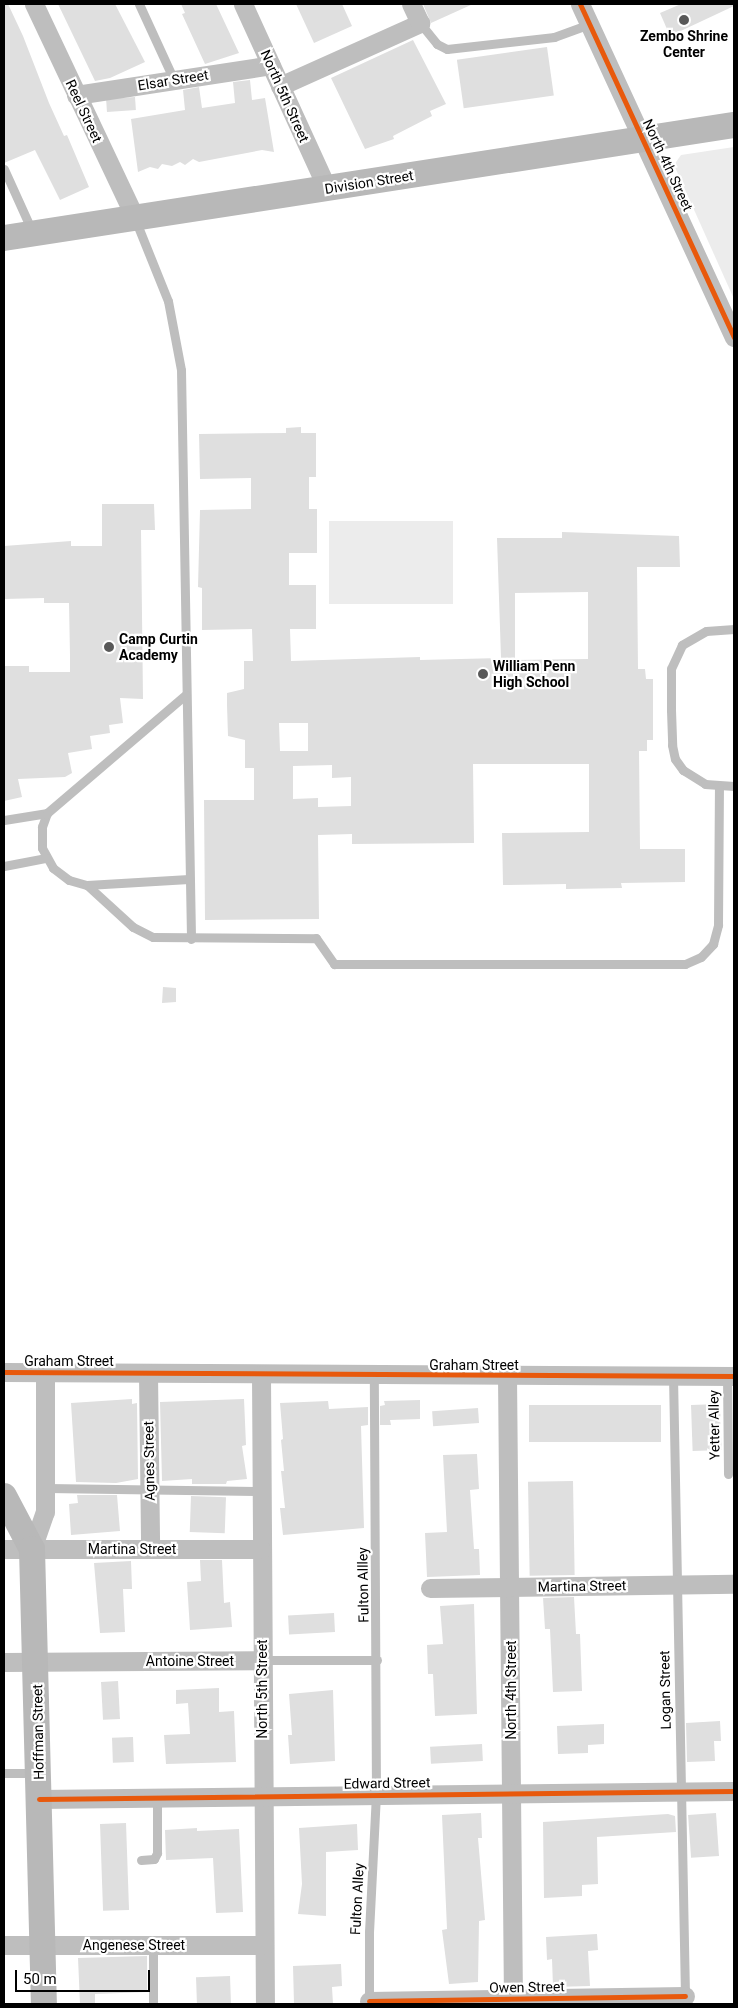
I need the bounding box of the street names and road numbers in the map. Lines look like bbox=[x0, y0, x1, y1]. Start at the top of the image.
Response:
street label: North 5th Street bbox=[257, 47, 313, 145]
street label: Elsar Street bbox=[136, 66, 210, 94]
street label: Reel Street bbox=[62, 77, 106, 145]
street label: North 4th Street bbox=[639, 116, 697, 214]
street label: Division Street bbox=[323, 167, 415, 197]
street label: Graham Street bbox=[24, 1353, 114, 1369]
street label: Graham Street bbox=[429, 1357, 519, 1373]
street label: Yetter Alley bbox=[705, 1390, 723, 1460]
street label: Agnes Street bbox=[140, 1421, 158, 1501]
street label: Martina Street bbox=[88, 1541, 176, 1557]
street label: Fulton Allley bbox=[354, 1547, 372, 1623]
street label: Martina Street bbox=[538, 1577, 626, 1595]
street label: North 5th Street bbox=[254, 1639, 270, 1739]
street label: North 4th Street bbox=[503, 1640, 519, 1740]
street label: Logan Street bbox=[656, 1650, 674, 1730]
street label: Antoine Street bbox=[146, 1653, 234, 1669]
street label: Hoffman Street bbox=[29, 1684, 47, 1780]
street label: Edward Street bbox=[343, 1774, 431, 1792]
street label: Fulton Alley bbox=[347, 1862, 367, 1936]
street label: Angenese Street bbox=[83, 1937, 185, 1953]
street label: Owen Street bbox=[489, 1978, 565, 1996]

